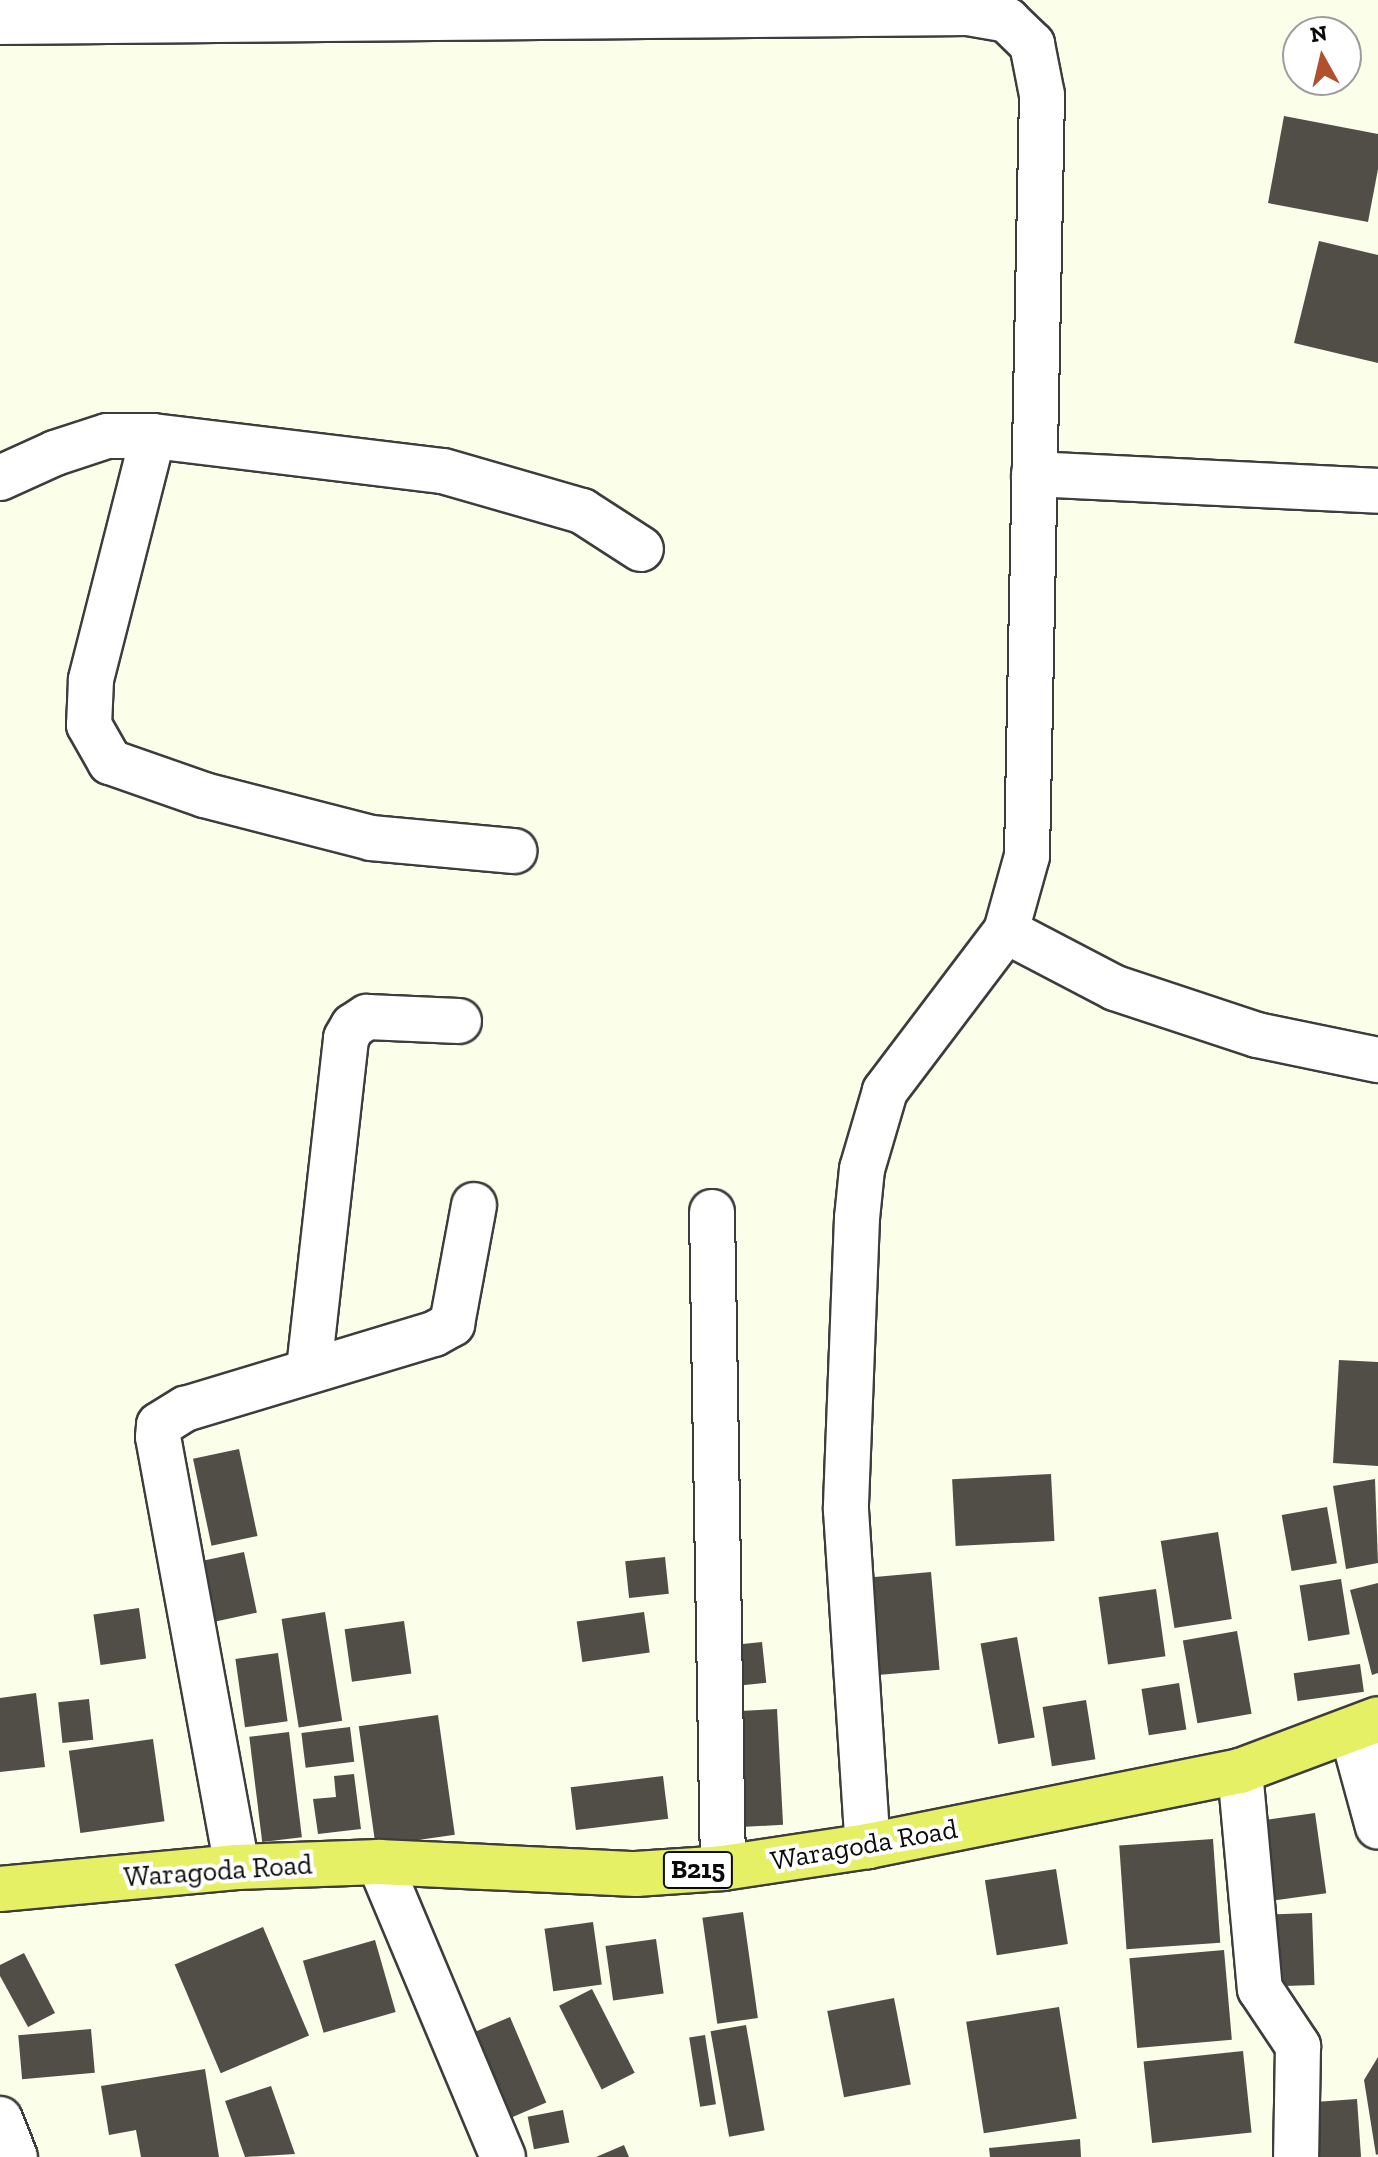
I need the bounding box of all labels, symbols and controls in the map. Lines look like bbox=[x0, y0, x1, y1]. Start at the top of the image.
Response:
north arrow bbox=[1282, 16, 1362, 96]
text: N bbox=[1309, 19, 1329, 48]
street label: Waragoda Road bbox=[768, 1812, 960, 1878]
street label: Waragoda Road bbox=[123, 1848, 313, 1894]
road number: B215 bbox=[662, 1848, 734, 1892]

